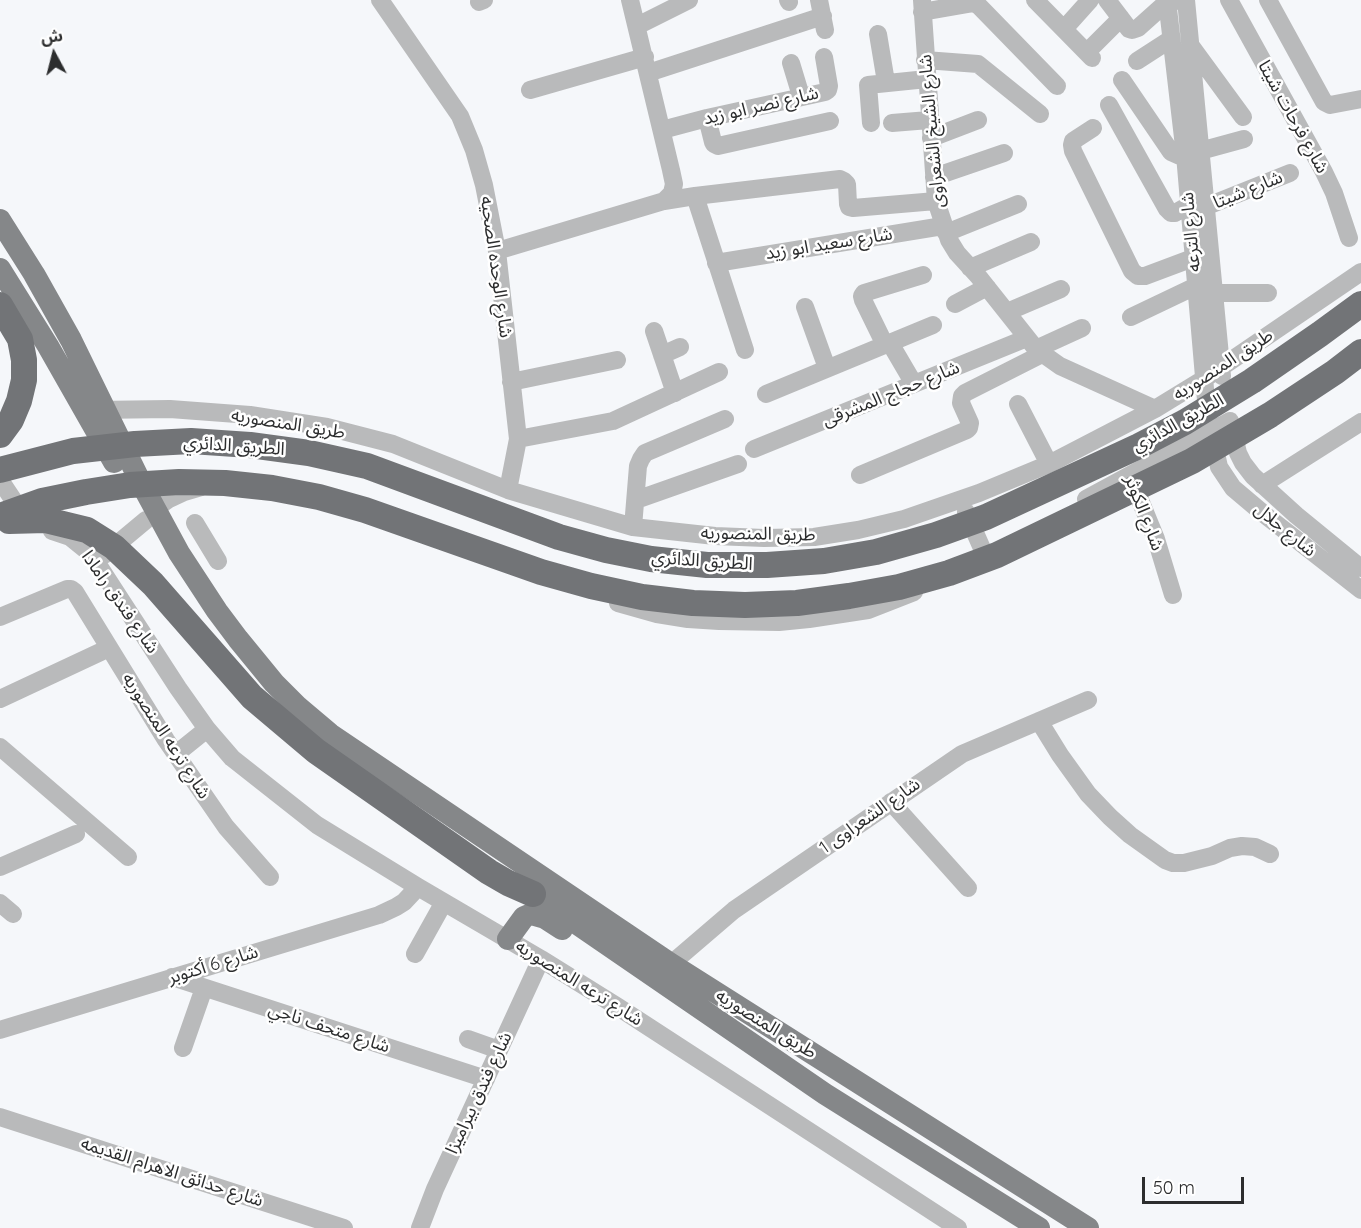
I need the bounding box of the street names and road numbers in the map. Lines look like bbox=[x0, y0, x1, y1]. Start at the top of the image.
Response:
street label: شارع الشيخ الشعراوى bbox=[915, 53, 949, 209]
street label: شارع فرحات شيتا bbox=[1253, 57, 1333, 177]
street label: شارع نصر ابو زيد bbox=[701, 82, 821, 130]
street label: شارع شيتا bbox=[1210, 166, 1286, 214]
street label: شارع الترعه bbox=[1177, 191, 1205, 273]
street label: شارع الوحده الصحيه bbox=[475, 195, 517, 339]
street label: شارع سعيد ابو زيد bbox=[764, 223, 894, 265]
street label: طريق المنصوريه bbox=[1169, 325, 1277, 405]
street label: شارع حجاج المشرقى bbox=[819, 357, 963, 431]
street label: الطريق الدائري bbox=[1128, 389, 1228, 457]
street label: طريق المنصوريه bbox=[230, 404, 346, 444]
street label: الطريق الدائري bbox=[183, 432, 285, 460]
street label: شارع الكوثر bbox=[1120, 472, 1168, 554]
street label: شارع جلال bbox=[1249, 498, 1321, 562]
street label: طريق المنصوريه bbox=[700, 522, 816, 546]
street label: شارع فندق رامادا bbox=[77, 546, 163, 658]
street label: الطريق الدائري bbox=[651, 547, 753, 575]
street label: شارع ترعه المنصوريه bbox=[117, 669, 215, 803]
street label: شارع الشعراوى 1 bbox=[816, 773, 924, 859]
street label: شارع ترعه المنصوريه bbox=[511, 935, 647, 1031]
street label: شارع 6 أكتوبر bbox=[165, 941, 261, 989]
street label: طريق المنصوريه bbox=[712, 984, 820, 1064]
street label: شارع متحف ناجي bbox=[266, 998, 392, 1058]
street label: شارع فندق بيراميزا bbox=[441, 1028, 517, 1158]
street label: شارع حدائق الاهرام القديمه bbox=[78, 1132, 266, 1212]

